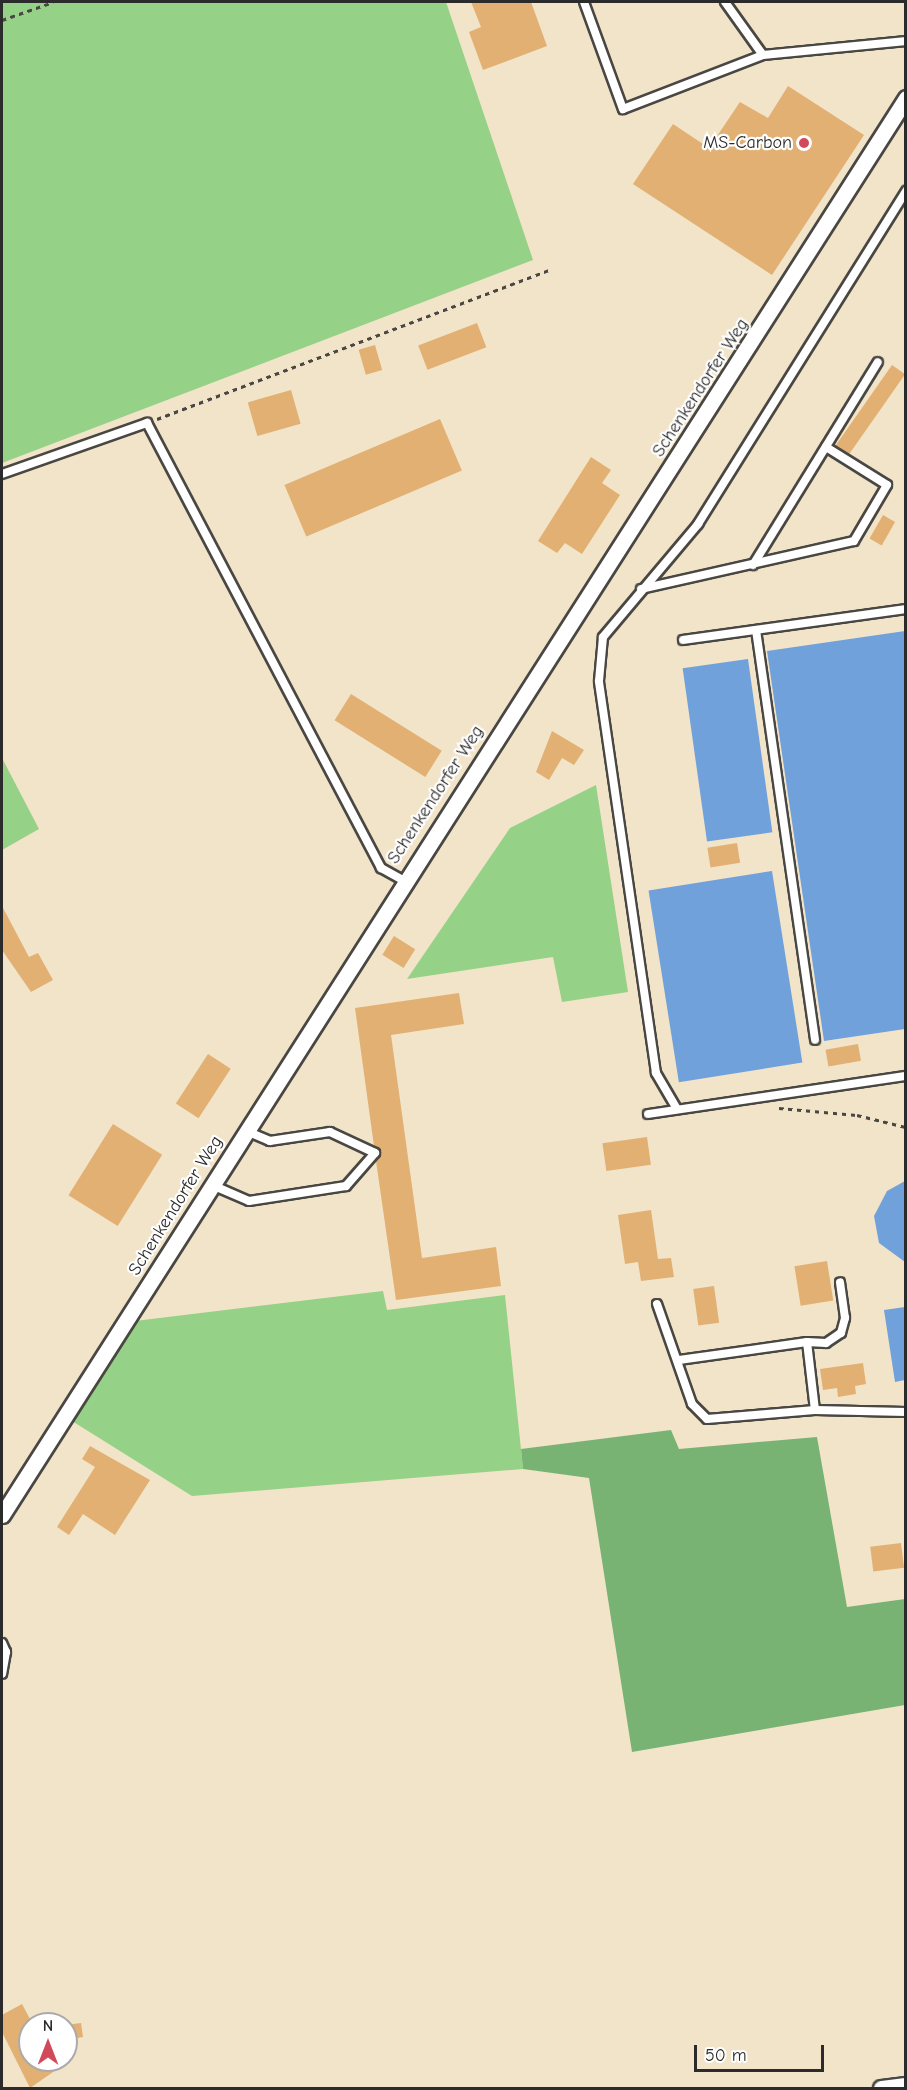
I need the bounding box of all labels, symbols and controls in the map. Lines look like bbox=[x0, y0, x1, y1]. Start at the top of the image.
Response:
place label: MS-Carbon bbox=[703, 132, 792, 154]
marker: MS-Carbon bbox=[797, 136, 811, 150]
street label: Schenkendorfer Weg bbox=[648, 315, 754, 461]
street label: Schenkendorfer Weg bbox=[383, 722, 489, 868]
street label: Schenkendorfer Weg bbox=[124, 1132, 228, 1280]
north arrow bbox=[18, 2012, 78, 2072]
text: N bbox=[43, 2017, 53, 2035]
scale bar bbox=[697, 2033, 828, 2071]
text: 50 m bbox=[705, 2045, 747, 2066]

